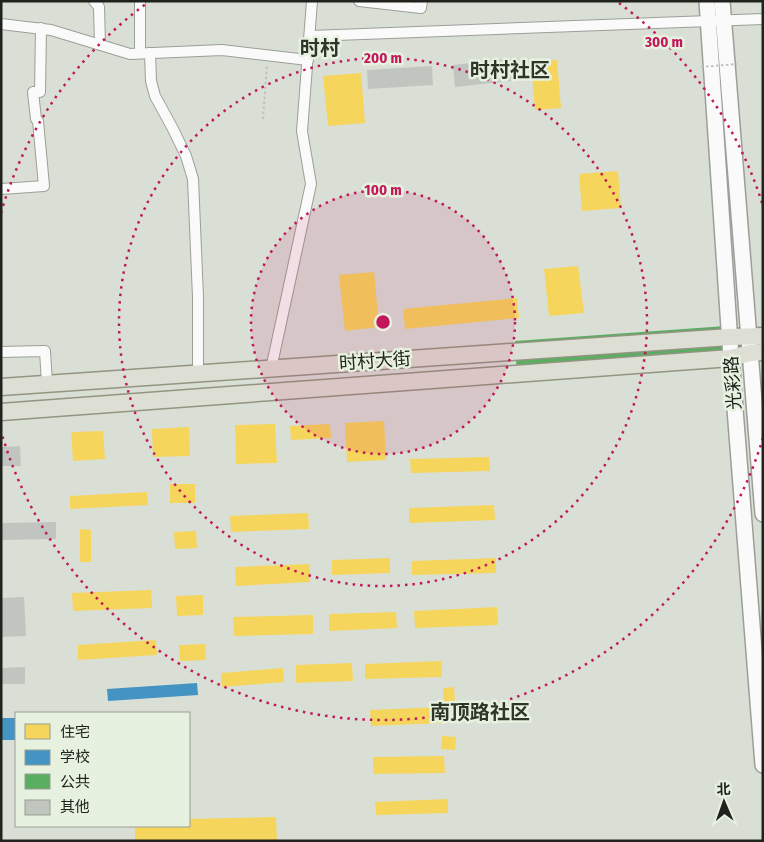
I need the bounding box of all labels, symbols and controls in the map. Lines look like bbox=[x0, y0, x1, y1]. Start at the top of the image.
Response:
text: 300 m bbox=[644, 33, 683, 51]
district label: 时村 bbox=[300, 36, 340, 60]
text: 200 m bbox=[363, 49, 402, 67]
district label: 时村社区 bbox=[470, 58, 550, 82]
text: 100 m bbox=[364, 181, 402, 199]
centre of rings bbox=[374, 313, 392, 331]
street label: 时村大街 bbox=[338, 348, 412, 374]
street label: 光彩路 bbox=[720, 355, 746, 411]
district label: 南顶路社区 bbox=[430, 700, 530, 724]
legend bbox=[15, 712, 190, 827]
text: 住宅 bbox=[60, 723, 90, 741]
text: 学校 bbox=[60, 748, 90, 766]
text: 公共 bbox=[60, 773, 90, 791]
north arrow bbox=[699, 777, 749, 827]
text: 北 bbox=[716, 781, 731, 798]
text: 其他 bbox=[60, 798, 90, 816]

